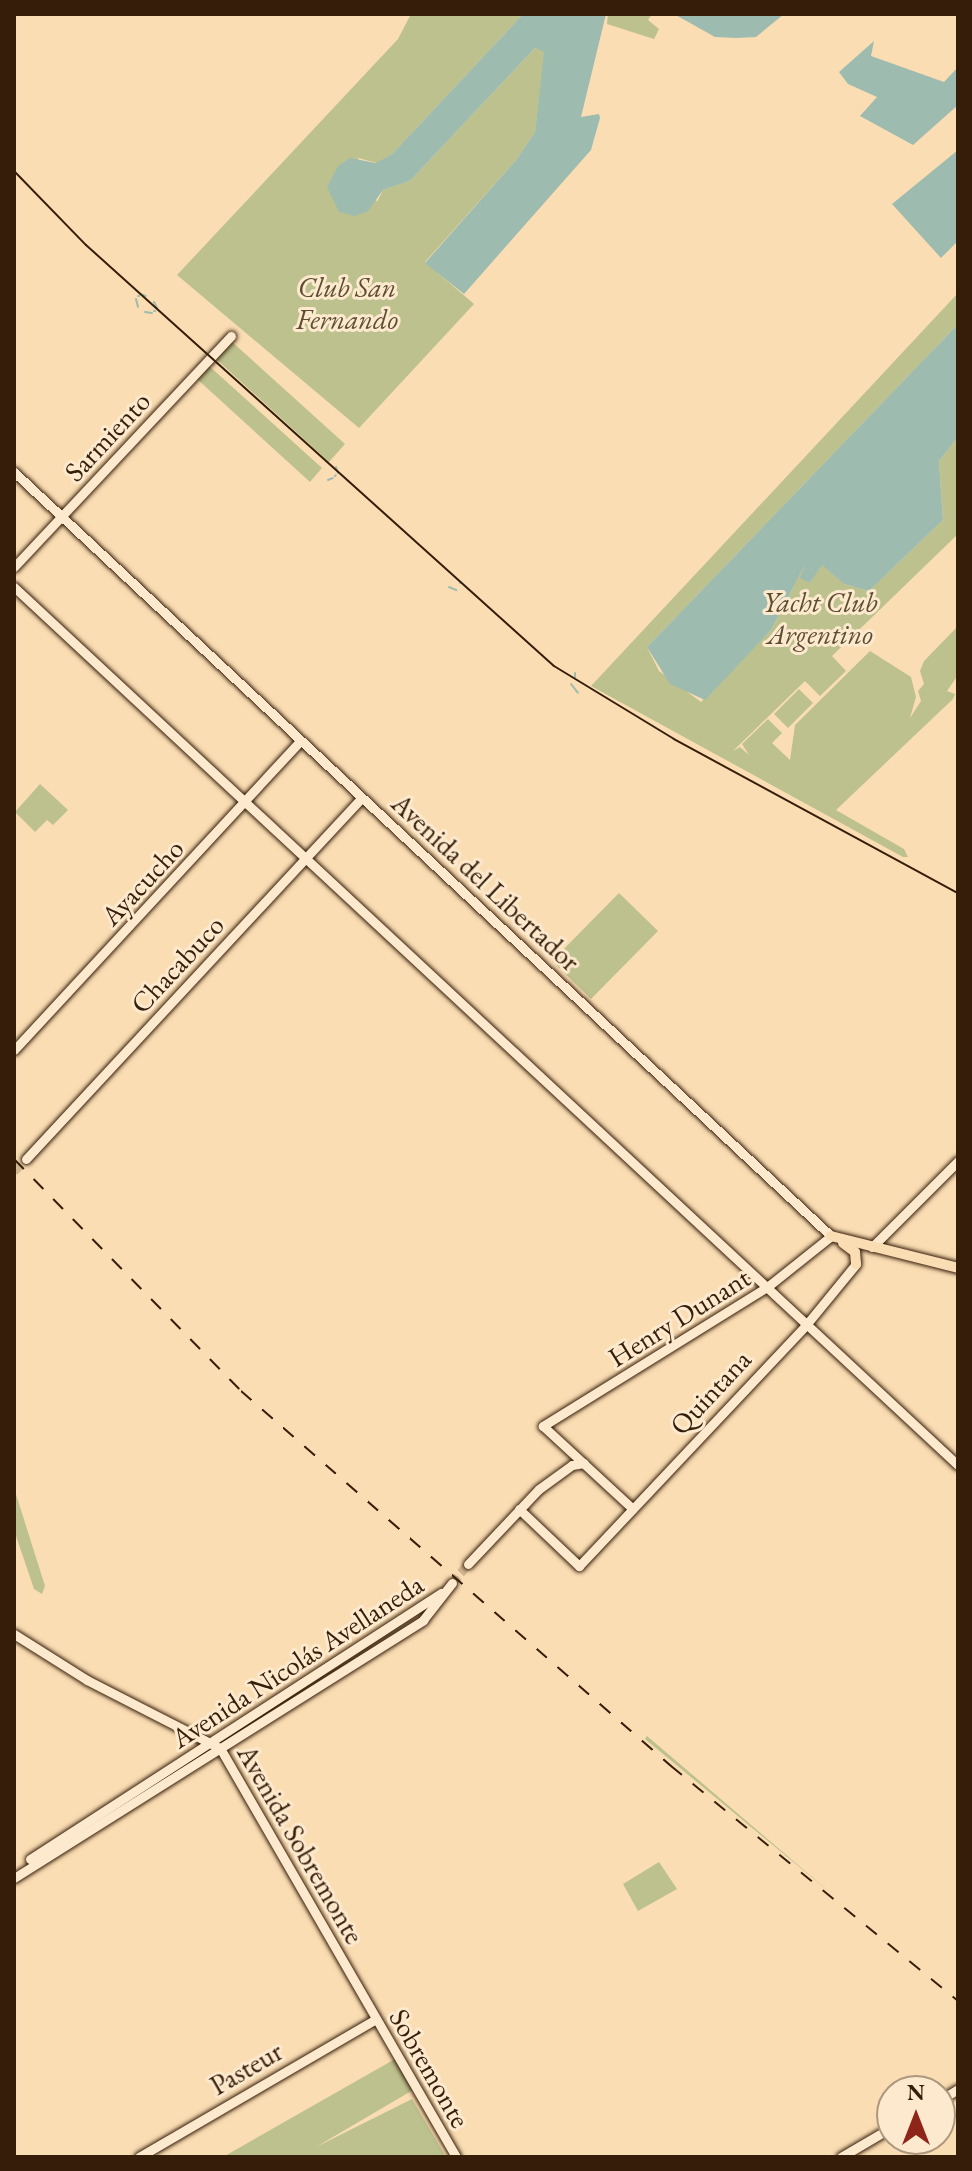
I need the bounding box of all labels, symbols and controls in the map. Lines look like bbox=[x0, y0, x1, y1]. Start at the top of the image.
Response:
park label: Club San Fernando bbox=[296, 270, 398, 336]
street label: Sarmiento bbox=[57, 384, 157, 488]
park label: Yacht Club Argentino bbox=[762, 585, 878, 651]
street label: Avenida del Libertador bbox=[385, 786, 587, 978]
street label: Ayacucho bbox=[93, 832, 191, 932]
street label: Chacabuco bbox=[123, 908, 231, 1020]
street label: Henry Dunant bbox=[602, 1260, 756, 1374]
street label: Quintana bbox=[662, 1343, 758, 1441]
street label: Avenida Nicolás Avellaneda bbox=[165, 1567, 429, 1755]
street label: Avenida Sobremonte bbox=[230, 1739, 372, 1949]
street label: Sobremonte bbox=[383, 2003, 477, 2133]
street label: Pasteur bbox=[204, 2034, 288, 2102]
north arrow bbox=[876, 2075, 956, 2155]
text: N bbox=[907, 2078, 925, 2107]

